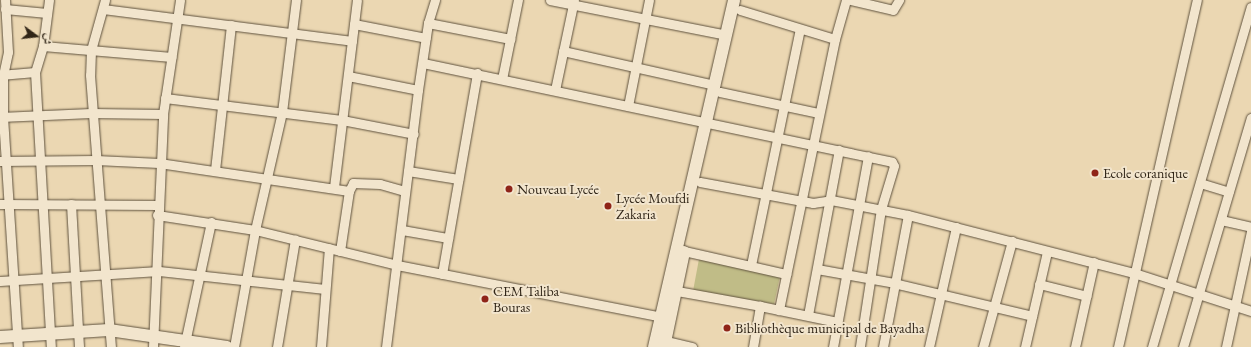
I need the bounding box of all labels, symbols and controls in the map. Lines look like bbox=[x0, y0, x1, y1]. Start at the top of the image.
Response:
north arrow bbox=[16, 16, 56, 56]
text: ش bbox=[39, 32, 56, 46]
place label: Ecole coranique bbox=[1103, 165, 1188, 181]
marker: Ecole coranique bbox=[1090, 168, 1100, 178]
place label: Nouveau Lycée bbox=[517, 181, 599, 197]
marker: Nouveau Lycée bbox=[504, 184, 514, 194]
place label: Lycée Moufdi Zakaria bbox=[616, 190, 690, 222]
marker: Lycée Moufdi Zakaria bbox=[603, 201, 613, 211]
place label: CEM Taliba Bouras bbox=[493, 283, 559, 316]
marker: CEM Taliba Bouras bbox=[480, 294, 490, 304]
place label: Bibliothèque municipal de Bayadha bbox=[735, 320, 925, 336]
marker: Bibliothèque municipal de Bayadha bbox=[722, 323, 732, 333]

